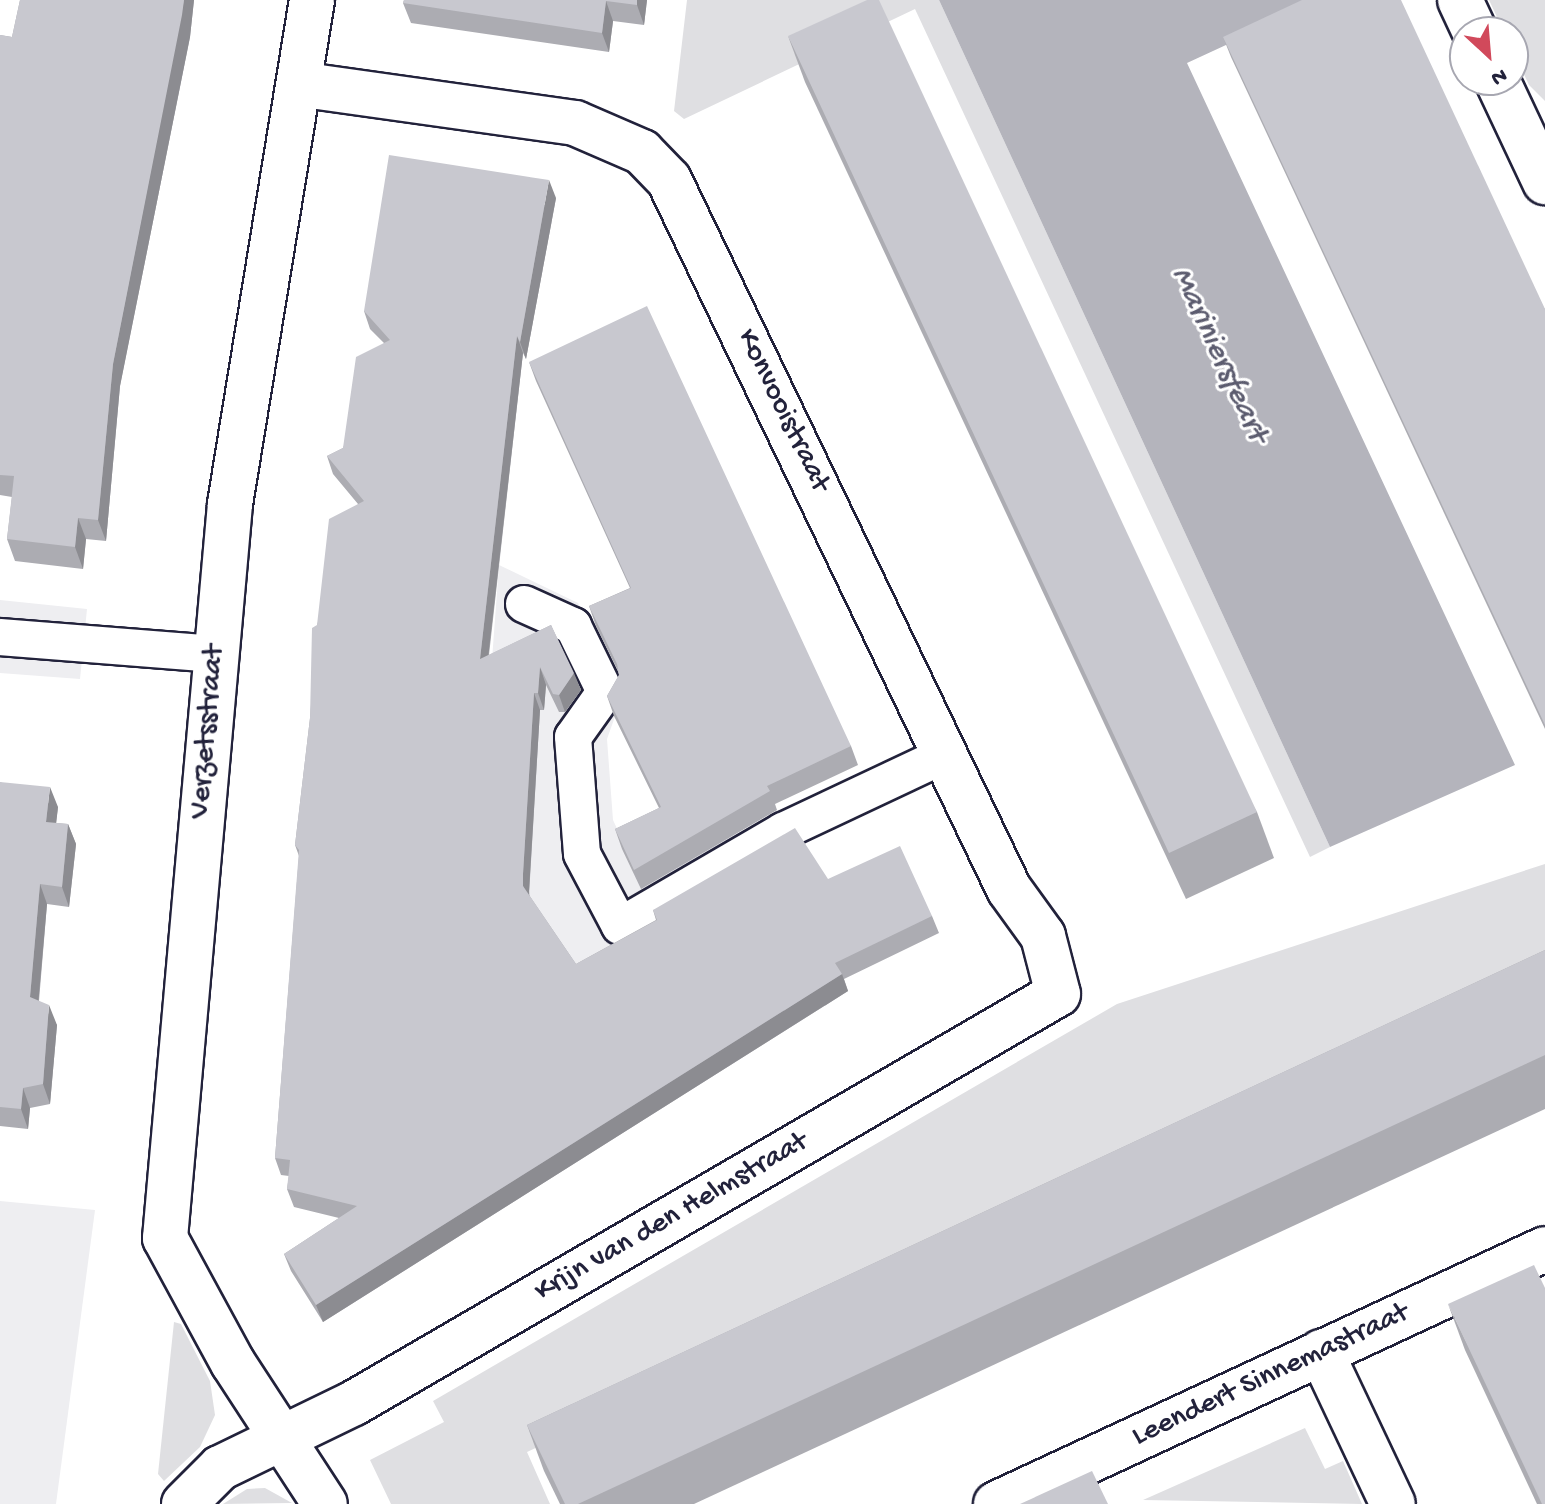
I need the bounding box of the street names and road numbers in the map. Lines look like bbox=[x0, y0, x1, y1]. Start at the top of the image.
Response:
street label: Konvooistraat bbox=[727, 324, 837, 498]
street label: Verzetsstraat bbox=[183, 644, 235, 820]
street label: Krijn van den Helmstraat bbox=[529, 1125, 815, 1311]
street label: Leendert Sinnemastraat bbox=[1127, 1296, 1415, 1456]

